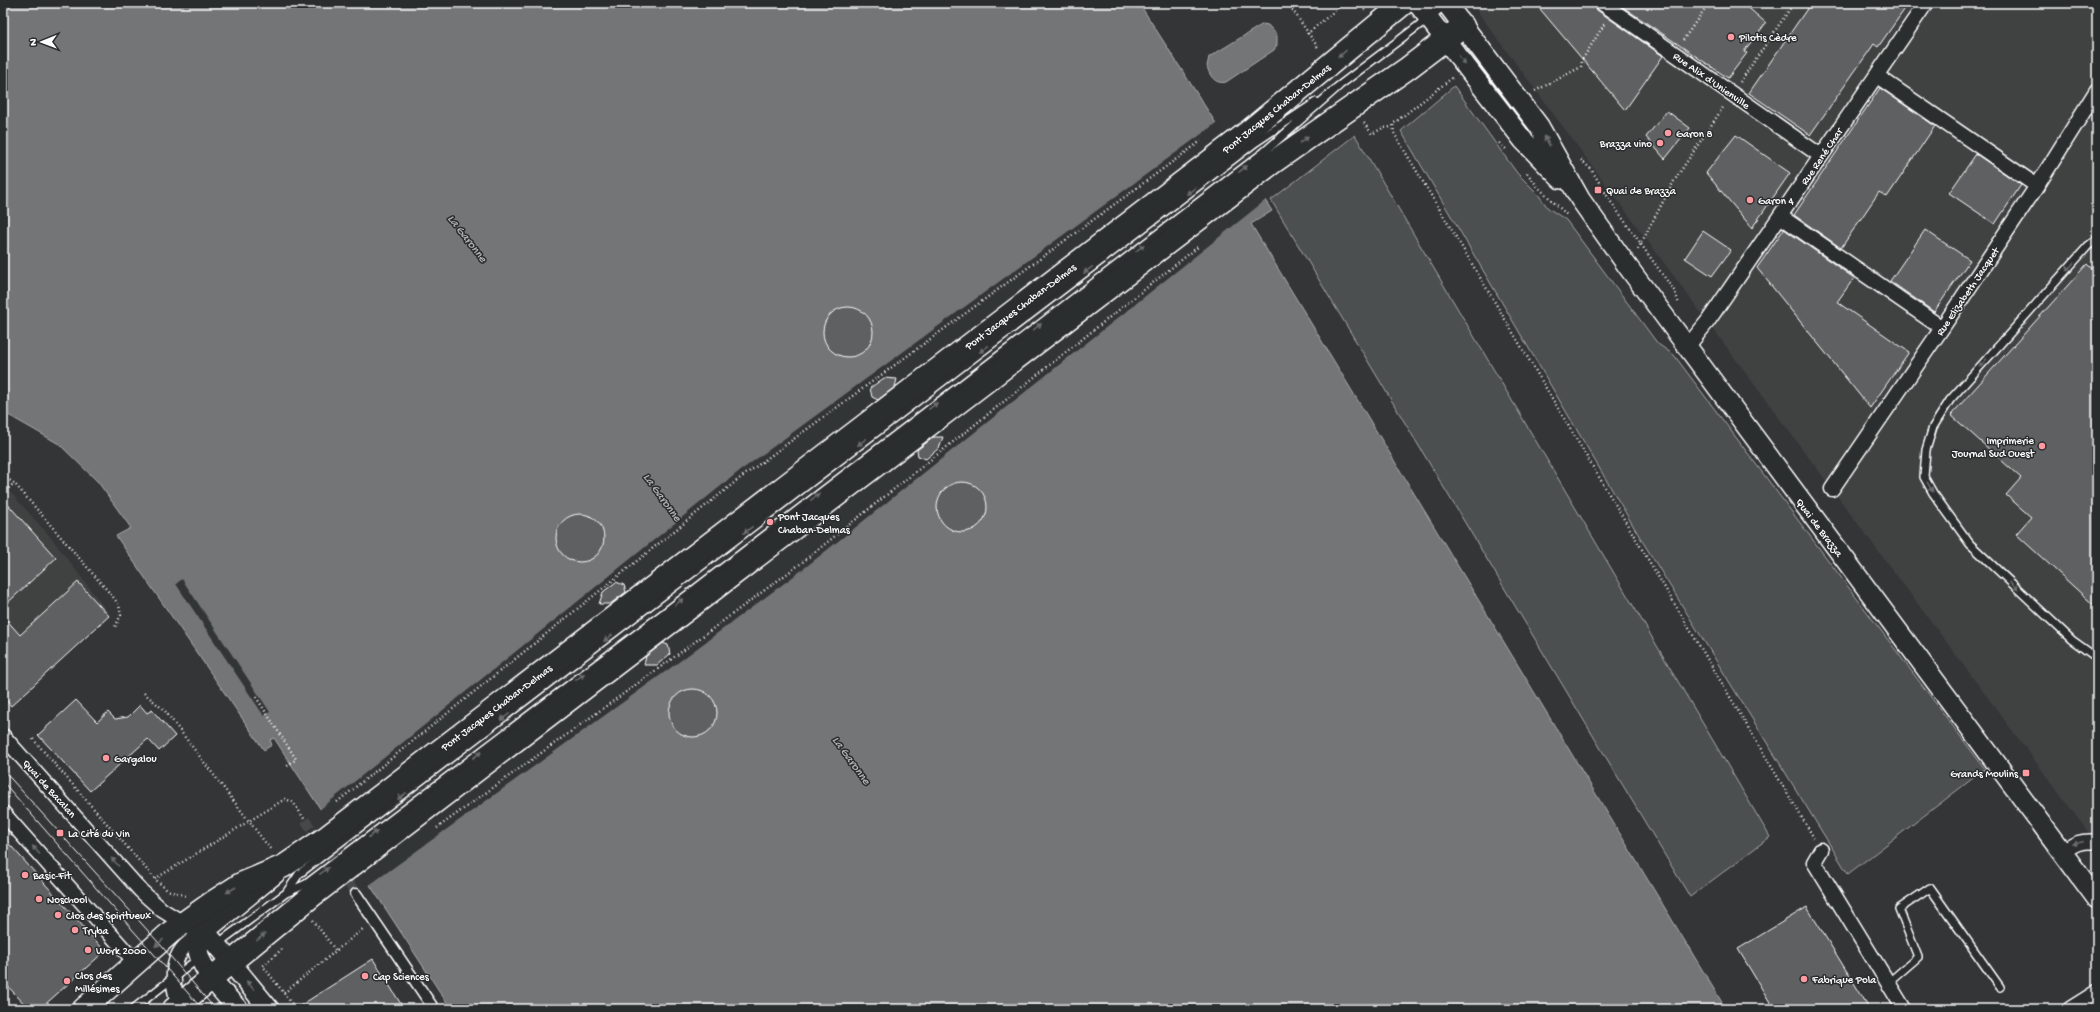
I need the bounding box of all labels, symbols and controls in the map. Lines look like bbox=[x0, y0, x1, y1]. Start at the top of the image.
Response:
north arrow bbox=[22, 22, 62, 62]
marker: Pilotis Cèdre bbox=[1726, 32, 1736, 42]
place label: Pilotis Cèdre bbox=[1738, 33, 1797, 45]
text: N bbox=[28, 38, 40, 46]
one-way arrow bbox=[1337, 50, 1348, 59]
street label: Rue Alix d'Unienville bbox=[1670, 51, 1752, 113]
one-way arrow bbox=[1457, 55, 1466, 66]
street label: Pont Jacques Chaban-Delmas bbox=[1220, 62, 1334, 158]
street label: Rue René Char bbox=[1799, 125, 1847, 188]
marker: Garon 8 bbox=[1663, 128, 1673, 138]
place label: Garon 8 bbox=[1676, 129, 1713, 141]
one-way arrow bbox=[1543, 135, 1550, 147]
one-way arrow bbox=[1298, 136, 1309, 144]
marker: Brazza vino bbox=[1655, 138, 1665, 148]
place label: Brazza vino bbox=[1599, 139, 1652, 151]
one-way arrow bbox=[1237, 164, 1248, 173]
marker: Quai de Brazza bbox=[1593, 185, 1603, 195]
place label: Quai de Brazza bbox=[1606, 186, 1677, 198]
one-way arrow bbox=[1186, 187, 1197, 196]
marker: Garon 4 bbox=[1745, 195, 1755, 205]
place label: Garon 4 bbox=[1758, 196, 1794, 208]
water label: La Garonne bbox=[444, 213, 490, 266]
one-way arrow bbox=[1134, 243, 1145, 252]
street label: Rue Elizabeth Jacquet bbox=[1935, 244, 2004, 339]
street label: Pont Jacques Chaban-Delmas bbox=[963, 261, 1080, 354]
one-way arrow bbox=[2065, 262, 2074, 272]
one-way arrow bbox=[1082, 266, 1093, 274]
one-way arrow bbox=[1031, 323, 1042, 331]
one-way arrow bbox=[979, 345, 990, 353]
one-way arrow bbox=[1978, 358, 1987, 369]
one-way arrow bbox=[928, 402, 939, 410]
place label: Imprimerie Journal Sud Ouest bbox=[1952, 436, 2035, 461]
one-way arrow bbox=[856, 438, 867, 446]
marker: Imprimerie Journal Sud Ouest bbox=[2037, 441, 2047, 451]
water label: La Garonne bbox=[639, 471, 684, 526]
one-way arrow bbox=[1927, 482, 1933, 493]
one-way arrow bbox=[810, 493, 821, 501]
street label: Quai de Brazza bbox=[1793, 497, 1845, 560]
place label: Pont Jacques Chaban-Delmas bbox=[777, 512, 851, 537]
marker: Pont Jacques Chaban-Delmas bbox=[765, 517, 775, 527]
one-way arrow bbox=[742, 526, 753, 534]
one-way arrow bbox=[2009, 581, 2019, 591]
one-way arrow bbox=[673, 597, 684, 606]
one-way arrow bbox=[603, 633, 614, 642]
street label: Pont Jacques Chaban-Delmas bbox=[439, 662, 556, 755]
one-way arrow bbox=[575, 672, 586, 681]
one-way arrow bbox=[500, 712, 511, 721]
water label: La Garonne bbox=[828, 734, 873, 789]
one-way arrow bbox=[471, 751, 482, 759]
marker: Gargalou bbox=[101, 753, 111, 763]
place label: Gargalou bbox=[114, 754, 157, 766]
street label: Quai de Bacalan bbox=[19, 758, 78, 821]
marker: Grands Moulins bbox=[2021, 768, 2031, 778]
place label: Grands Moulins bbox=[1950, 769, 2019, 781]
one-way arrow bbox=[396, 791, 407, 800]
marker: La Cité du Vin bbox=[55, 828, 65, 838]
place label: La Cité du Vin bbox=[68, 829, 131, 841]
one-way arrow bbox=[367, 829, 378, 838]
one-way arrow bbox=[2072, 841, 2085, 847]
one-way arrow bbox=[31, 845, 41, 855]
one-way arrow bbox=[111, 857, 120, 867]
one-way arrow bbox=[318, 866, 329, 875]
marker: Basic-Fit bbox=[20, 870, 30, 880]
place label: Basic-Fit bbox=[32, 871, 72, 883]
one-way arrow bbox=[225, 887, 237, 894]
marker: Noschool bbox=[34, 894, 44, 904]
place label: Noschool bbox=[47, 895, 88, 907]
marker: Clos des Spiritueux bbox=[53, 910, 63, 920]
place label: Clos des Spiritueux bbox=[66, 911, 151, 923]
marker: Tryba bbox=[70, 925, 80, 935]
place label: Tryba bbox=[82, 926, 109, 938]
one-way arrow bbox=[256, 933, 267, 942]
one-way arrow bbox=[154, 938, 164, 948]
marker: Work 2000 bbox=[83, 945, 93, 955]
place label: Work 2000 bbox=[96, 946, 147, 958]
place label: Clos des Millésimes bbox=[75, 971, 120, 996]
marker: Cap Sciences bbox=[360, 971, 370, 981]
place label: Cap Sciences bbox=[373, 972, 430, 984]
marker: Fabrique Pola bbox=[1799, 974, 1809, 984]
place label: Fabrique Pola bbox=[1811, 975, 1877, 987]
marker: Clos des Millésimes bbox=[62, 976, 72, 986]
one-way arrow bbox=[246, 980, 254, 991]

